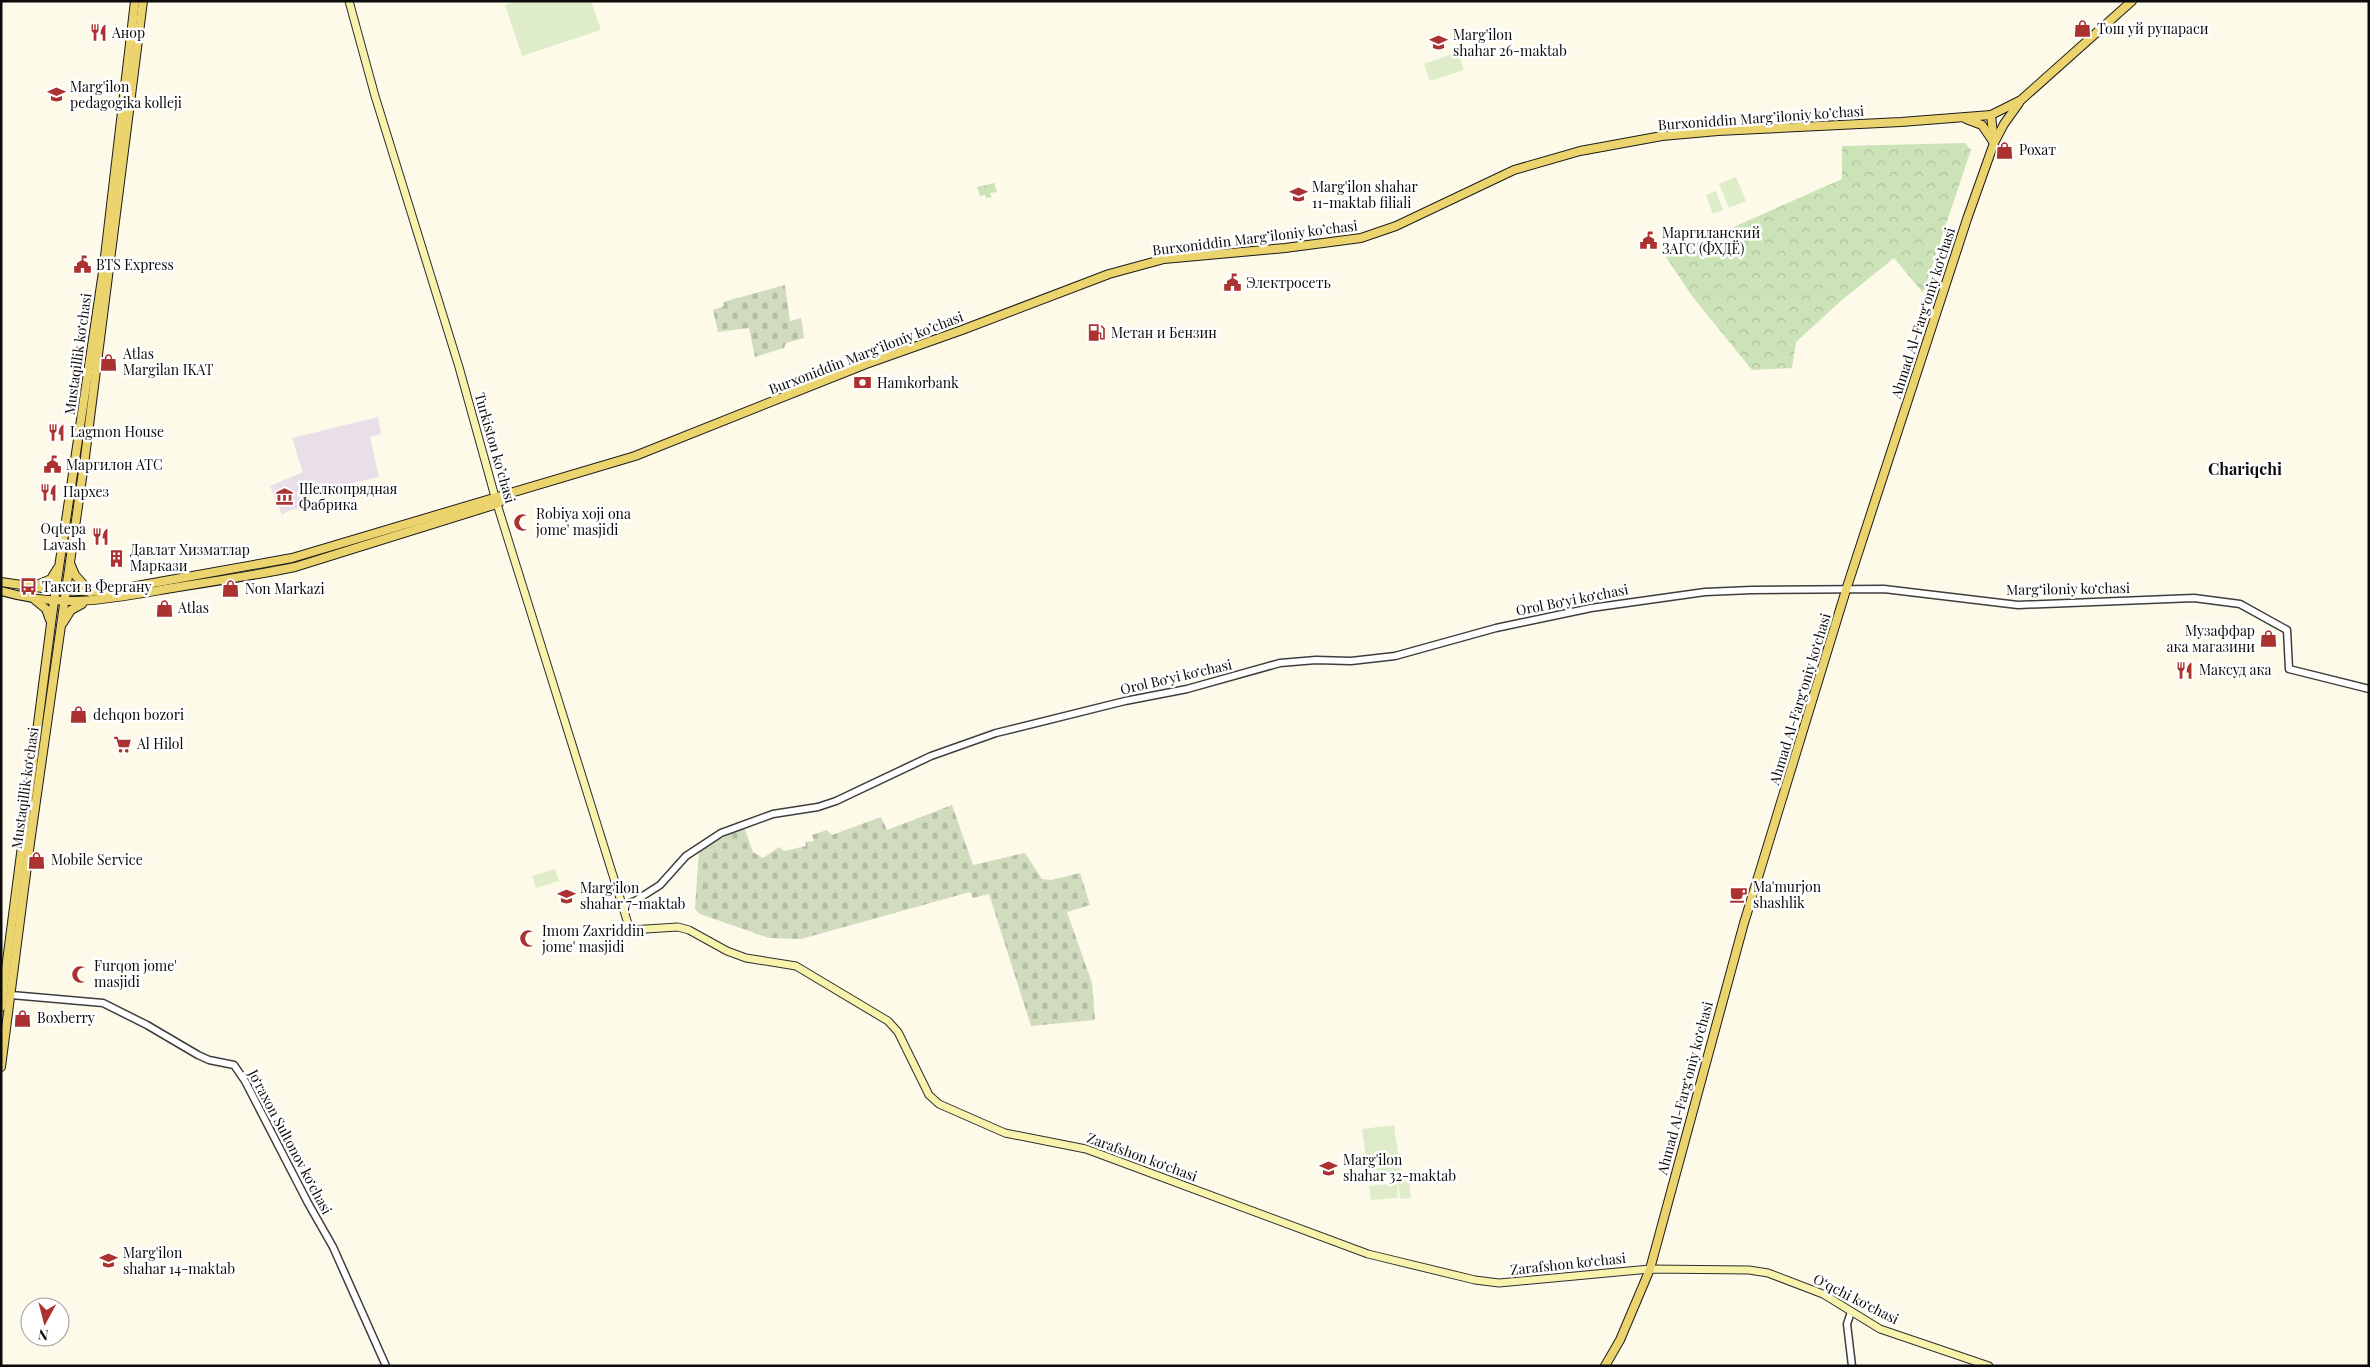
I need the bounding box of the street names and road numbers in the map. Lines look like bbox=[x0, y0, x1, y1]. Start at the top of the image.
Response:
street label: Burxoniddin Marg’iloniy ko’chasi bbox=[1657, 101, 1865, 134]
street label: Burxoniddin Marg’iloniy ko’chasi bbox=[1151, 215, 1359, 260]
street label: Ahmad Al-Fargʻoniy koʻchasi bbox=[1886, 225, 1959, 402]
street label: Mustaqillik koʻchasi bbox=[60, 292, 95, 416]
street label: Burxoniddin Marg’iloniy ko’chasi bbox=[766, 307, 966, 398]
street label: Turkiston ko’chasi bbox=[471, 390, 520, 505]
street label: Margʻiloniy koʻchasi bbox=[2006, 578, 2130, 599]
street label: Orol Boʻyi koʻchasi bbox=[1514, 579, 1630, 620]
street label: Ahmad Al-Fargʻoniy koʻchasi bbox=[1764, 611, 1835, 788]
street label: Orol Boʻyi koʻchasi bbox=[1118, 654, 1234, 699]
street label: Mustaqillik koʻchasi bbox=[7, 726, 42, 850]
street label: Ahmad Al-Fargʻoniy koʻchasi bbox=[1652, 999, 1717, 1178]
street label: Joʻraxon Sultonov koʻchasi bbox=[244, 1065, 337, 1218]
street label: Zarafshon koʻchasi bbox=[1084, 1128, 1200, 1185]
street label: Zarafshon koʻchasi bbox=[1509, 1248, 1627, 1279]
street label: Oʻqchi koʻchasi bbox=[1810, 1269, 1902, 1328]

